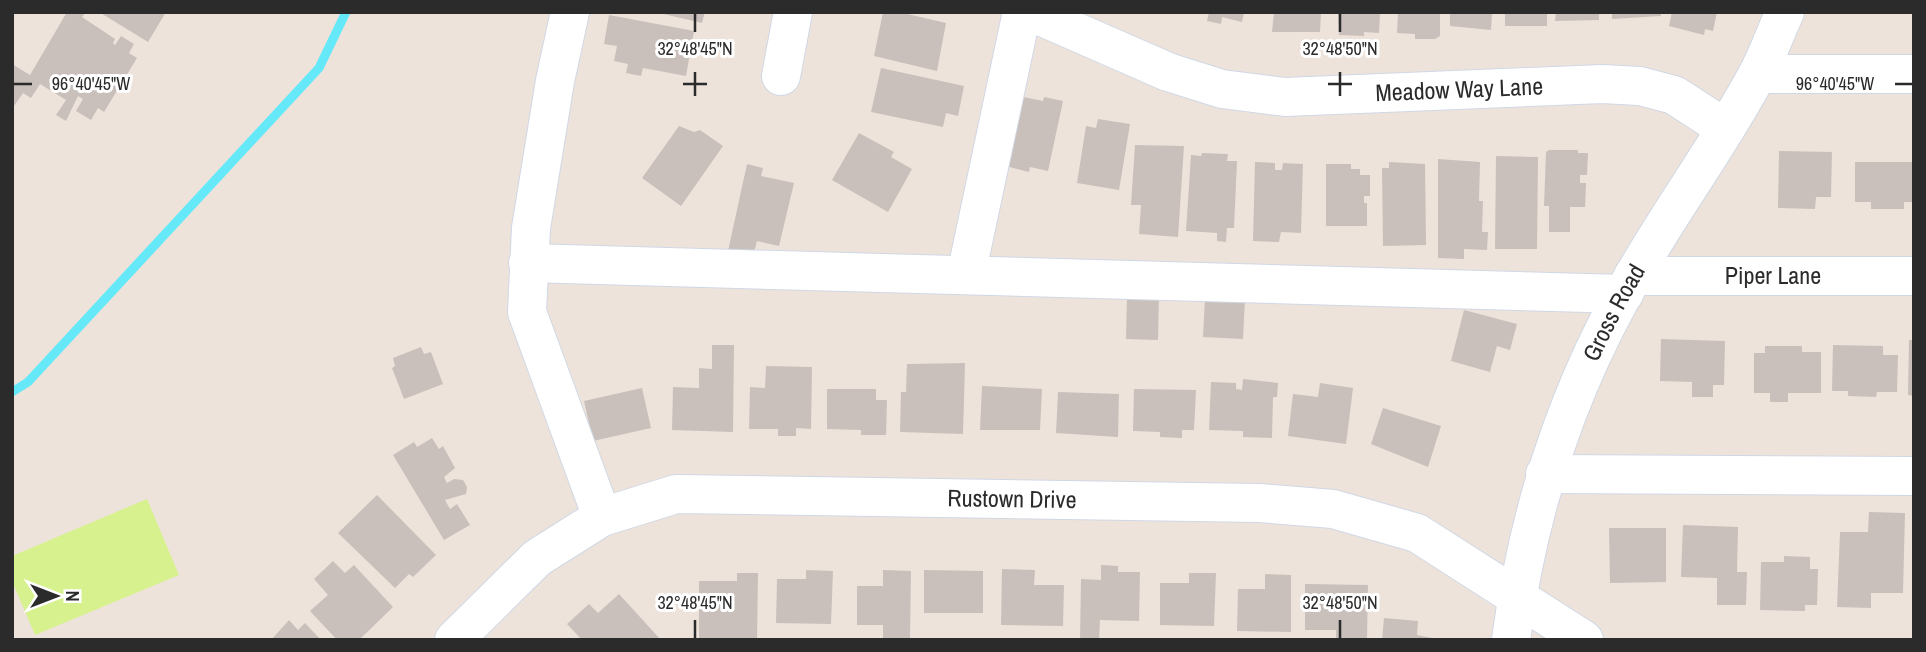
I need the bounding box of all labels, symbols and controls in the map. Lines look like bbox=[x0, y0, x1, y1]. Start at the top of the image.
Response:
text: 32°48'45"N bbox=[657, 36, 733, 61]
text: 32°48'50"N bbox=[1302, 36, 1378, 61]
street label: Meadow Way Lane bbox=[1375, 69, 1544, 108]
text: 96°40'45"W bbox=[52, 71, 130, 96]
text: 96°40'45"W bbox=[1796, 71, 1874, 96]
street label: Gross Road bbox=[1575, 258, 1652, 366]
street label: Piper Lane bbox=[1725, 259, 1821, 291]
street label: Rustown Drive bbox=[947, 481, 1077, 515]
north arrow bbox=[21, 561, 91, 631]
text: N bbox=[60, 590, 86, 602]
text: 32°48'45"N bbox=[657, 590, 733, 615]
text: 32°48'50"N bbox=[1302, 590, 1378, 615]

